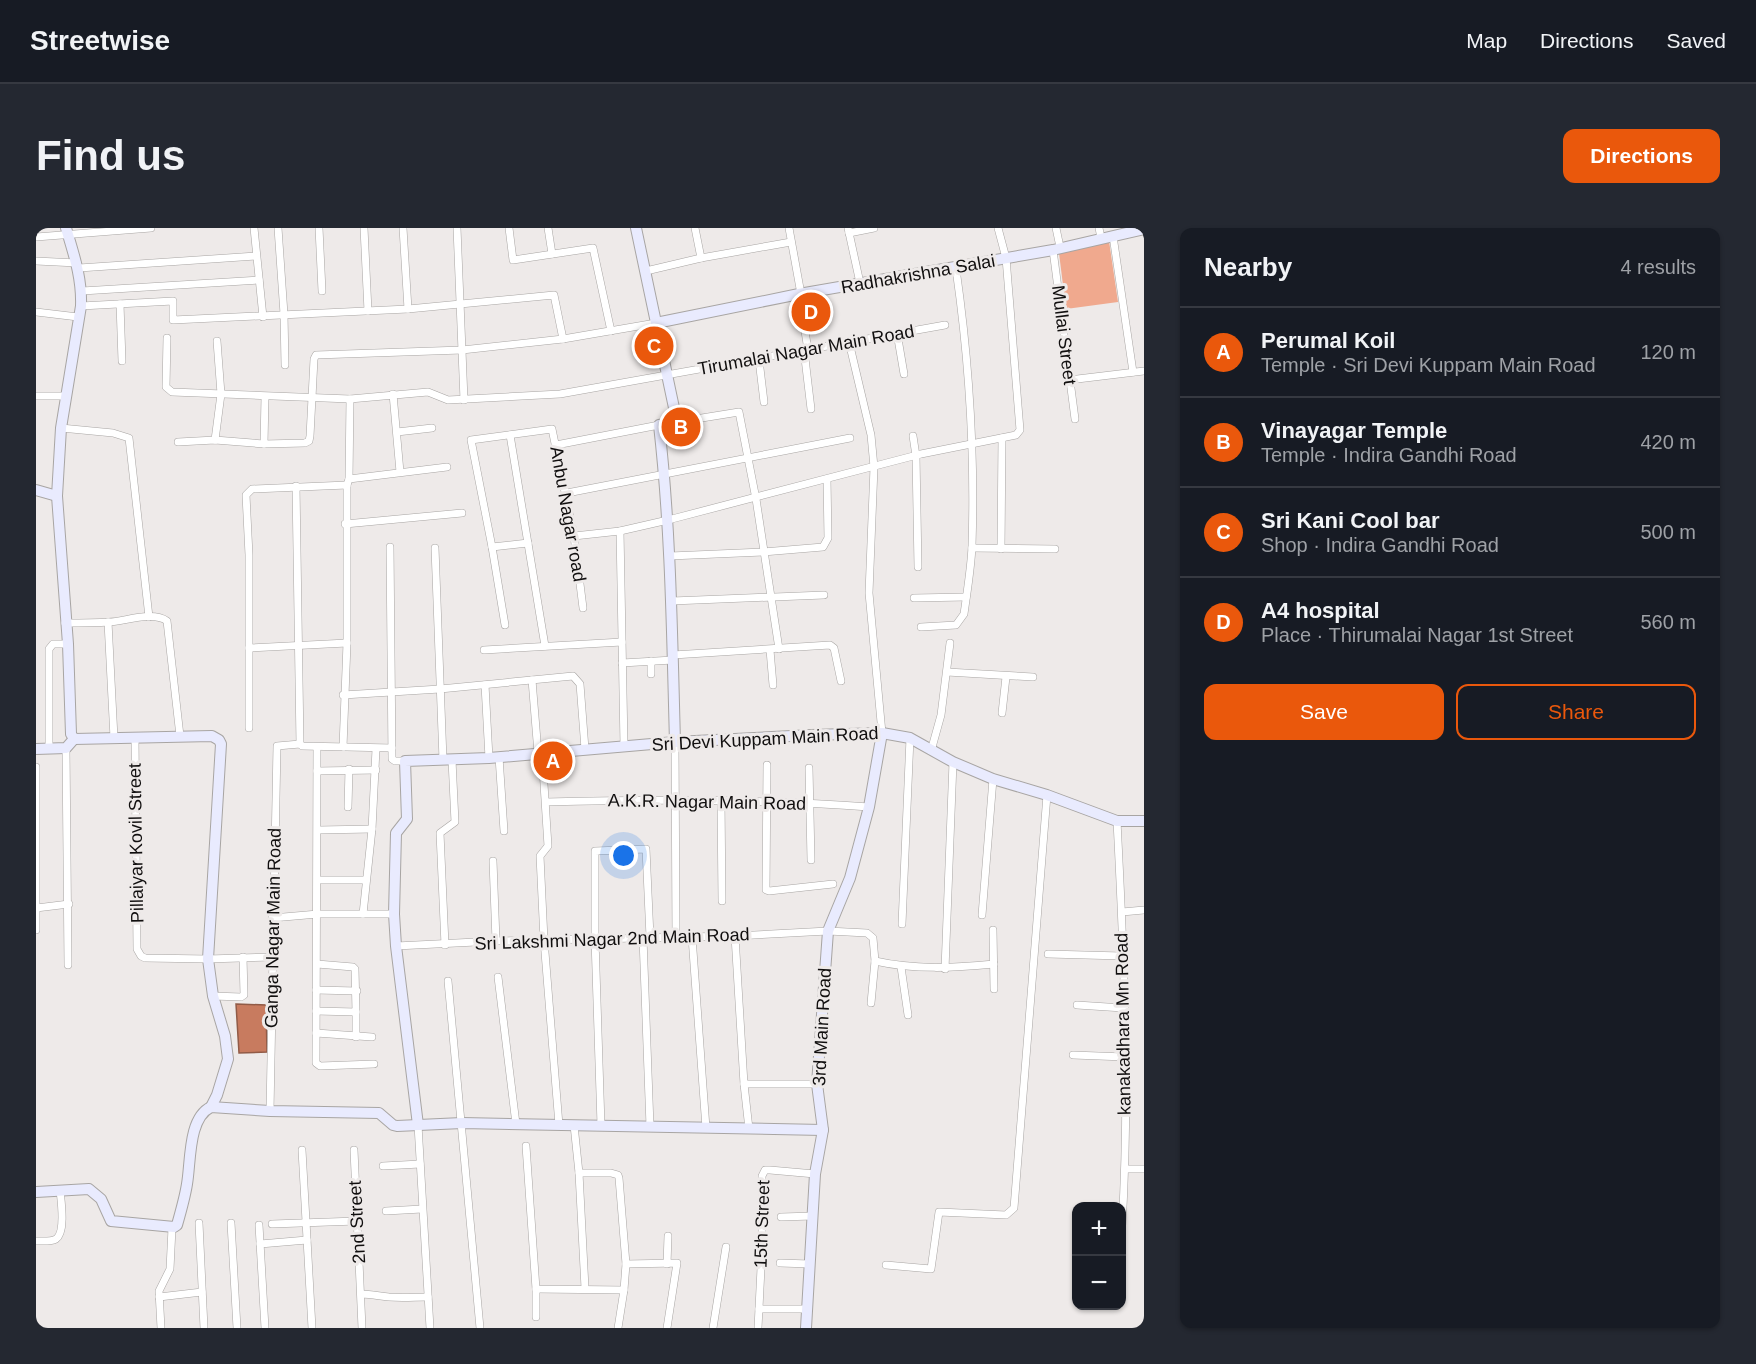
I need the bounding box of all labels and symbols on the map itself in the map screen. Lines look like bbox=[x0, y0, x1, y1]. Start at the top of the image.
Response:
street label: Radhakrishna Salai bbox=[839, 251, 997, 297]
street label: Mullai Street bbox=[1048, 284, 1080, 386]
pin: D bbox=[792, 290, 830, 334]
street label: Tirumalai Nagar Main Road bbox=[696, 321, 916, 379]
pin: C bbox=[634, 324, 674, 368]
pin: B bbox=[662, 404, 700, 450]
street label: Anbu Nagar road bbox=[546, 445, 590, 583]
street label: Sri Devi Kuppam Main Road bbox=[651, 723, 879, 755]
pin: A bbox=[534, 738, 572, 784]
street label: Pillaiyar Kovil Street bbox=[125, 763, 147, 923]
street label: A.K.R. Nagar Main Road bbox=[608, 790, 806, 814]
street label: Ganga Nagar Main Road bbox=[261, 828, 285, 1028]
your location bbox=[609, 841, 638, 870]
street label: Sri Lakshmi Nagar 2nd Main Road bbox=[474, 924, 750, 954]
street label: kanakadhara Mn Road bbox=[1111, 933, 1135, 1115]
street label: 3rd Main Road bbox=[809, 968, 835, 1086]
street label: 2nd Street bbox=[345, 1180, 369, 1264]
street label: 15th Street bbox=[750, 1180, 774, 1268]

